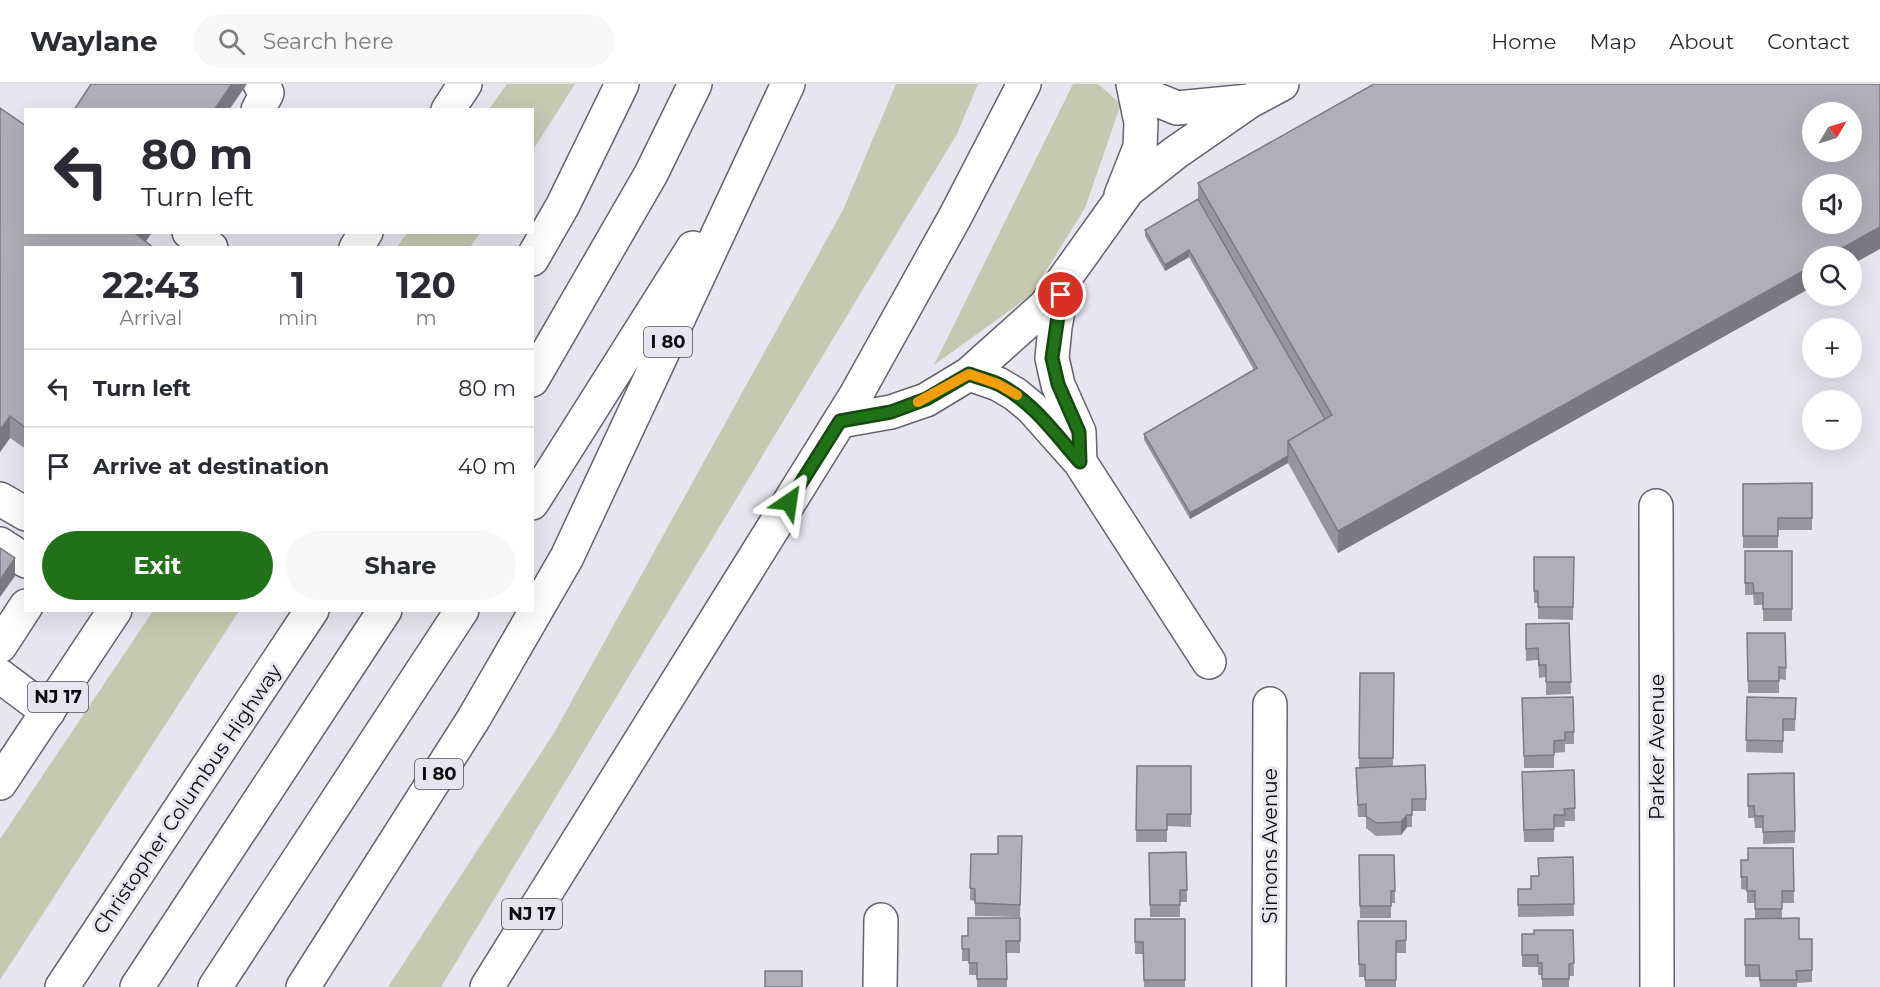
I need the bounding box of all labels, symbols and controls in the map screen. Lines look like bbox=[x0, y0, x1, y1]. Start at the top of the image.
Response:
search box bbox=[194, 14, 614, 68]
text: Waylane bbox=[30, 24, 158, 58]
icon: search bbox=[215, 25, 248, 58]
text: Search here bbox=[263, 28, 393, 55]
text: Home bbox=[1491, 29, 1556, 54]
text: Map bbox=[1589, 29, 1636, 54]
text: About bbox=[1669, 29, 1734, 54]
text: Contact bbox=[1767, 29, 1850, 54]
north arrow bbox=[1802, 102, 1862, 162]
map controls bbox=[1802, 102, 1862, 450]
text: 80 m bbox=[141, 128, 253, 180]
icon: left bbox=[42, 132, 120, 210]
button: sound bbox=[1802, 174, 1862, 234]
text: Turn left bbox=[141, 180, 254, 213]
button: search bbox=[1802, 246, 1862, 306]
text: 22:43 bbox=[102, 263, 200, 307]
text: 1 bbox=[291, 263, 305, 307]
text: 120 bbox=[396, 263, 456, 307]
pin bbox=[1035, 269, 1086, 320]
icon: arrive bbox=[1044, 278, 1077, 311]
text: Arrival bbox=[119, 306, 183, 330]
text: min bbox=[278, 306, 318, 330]
text: m bbox=[415, 306, 437, 330]
button: + bbox=[1802, 318, 1862, 378]
road number: I 80 bbox=[644, 327, 692, 357]
icon: left bbox=[42, 372, 75, 405]
text: Turn left bbox=[93, 375, 191, 402]
text: 80 m bbox=[458, 375, 516, 402]
button: − bbox=[1802, 390, 1862, 450]
icon: arrive bbox=[42, 450, 75, 483]
text: Arrive at destination bbox=[93, 453, 329, 480]
text: 40 m bbox=[458, 453, 516, 480]
position arrow bbox=[757, 470, 821, 534]
button: Exit bbox=[42, 531, 273, 600]
button: Share bbox=[285, 531, 516, 600]
street label: Christopher Columbus Highway bbox=[88, 660, 286, 938]
street label: Parker Avenue bbox=[1645, 674, 1669, 820]
road number: NJ 17 bbox=[28, 682, 88, 712]
road number: I 80 bbox=[415, 759, 463, 789]
street label: Simons Avenue bbox=[1258, 768, 1282, 924]
road number: NJ 17 bbox=[502, 899, 562, 929]

